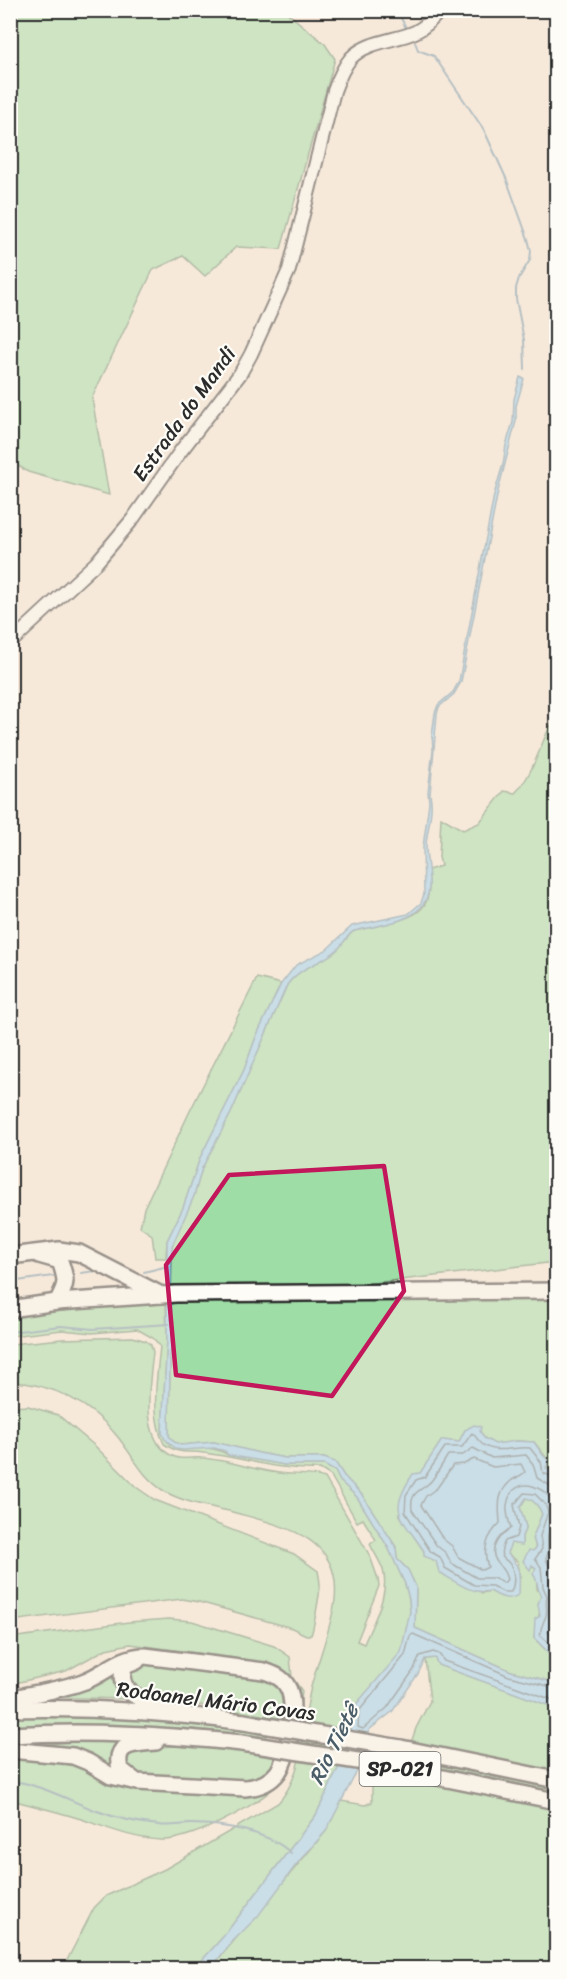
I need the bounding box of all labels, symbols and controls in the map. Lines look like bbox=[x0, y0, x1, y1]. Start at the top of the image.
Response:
street label: Estrada do Mandi bbox=[122, 337, 247, 490]
street label: Rodoanel Mário Covas bbox=[114, 1670, 318, 1732]
water label: Rio Tietê bbox=[297, 1694, 372, 1792]
road number: SP-021 bbox=[360, 1752, 440, 1786]

